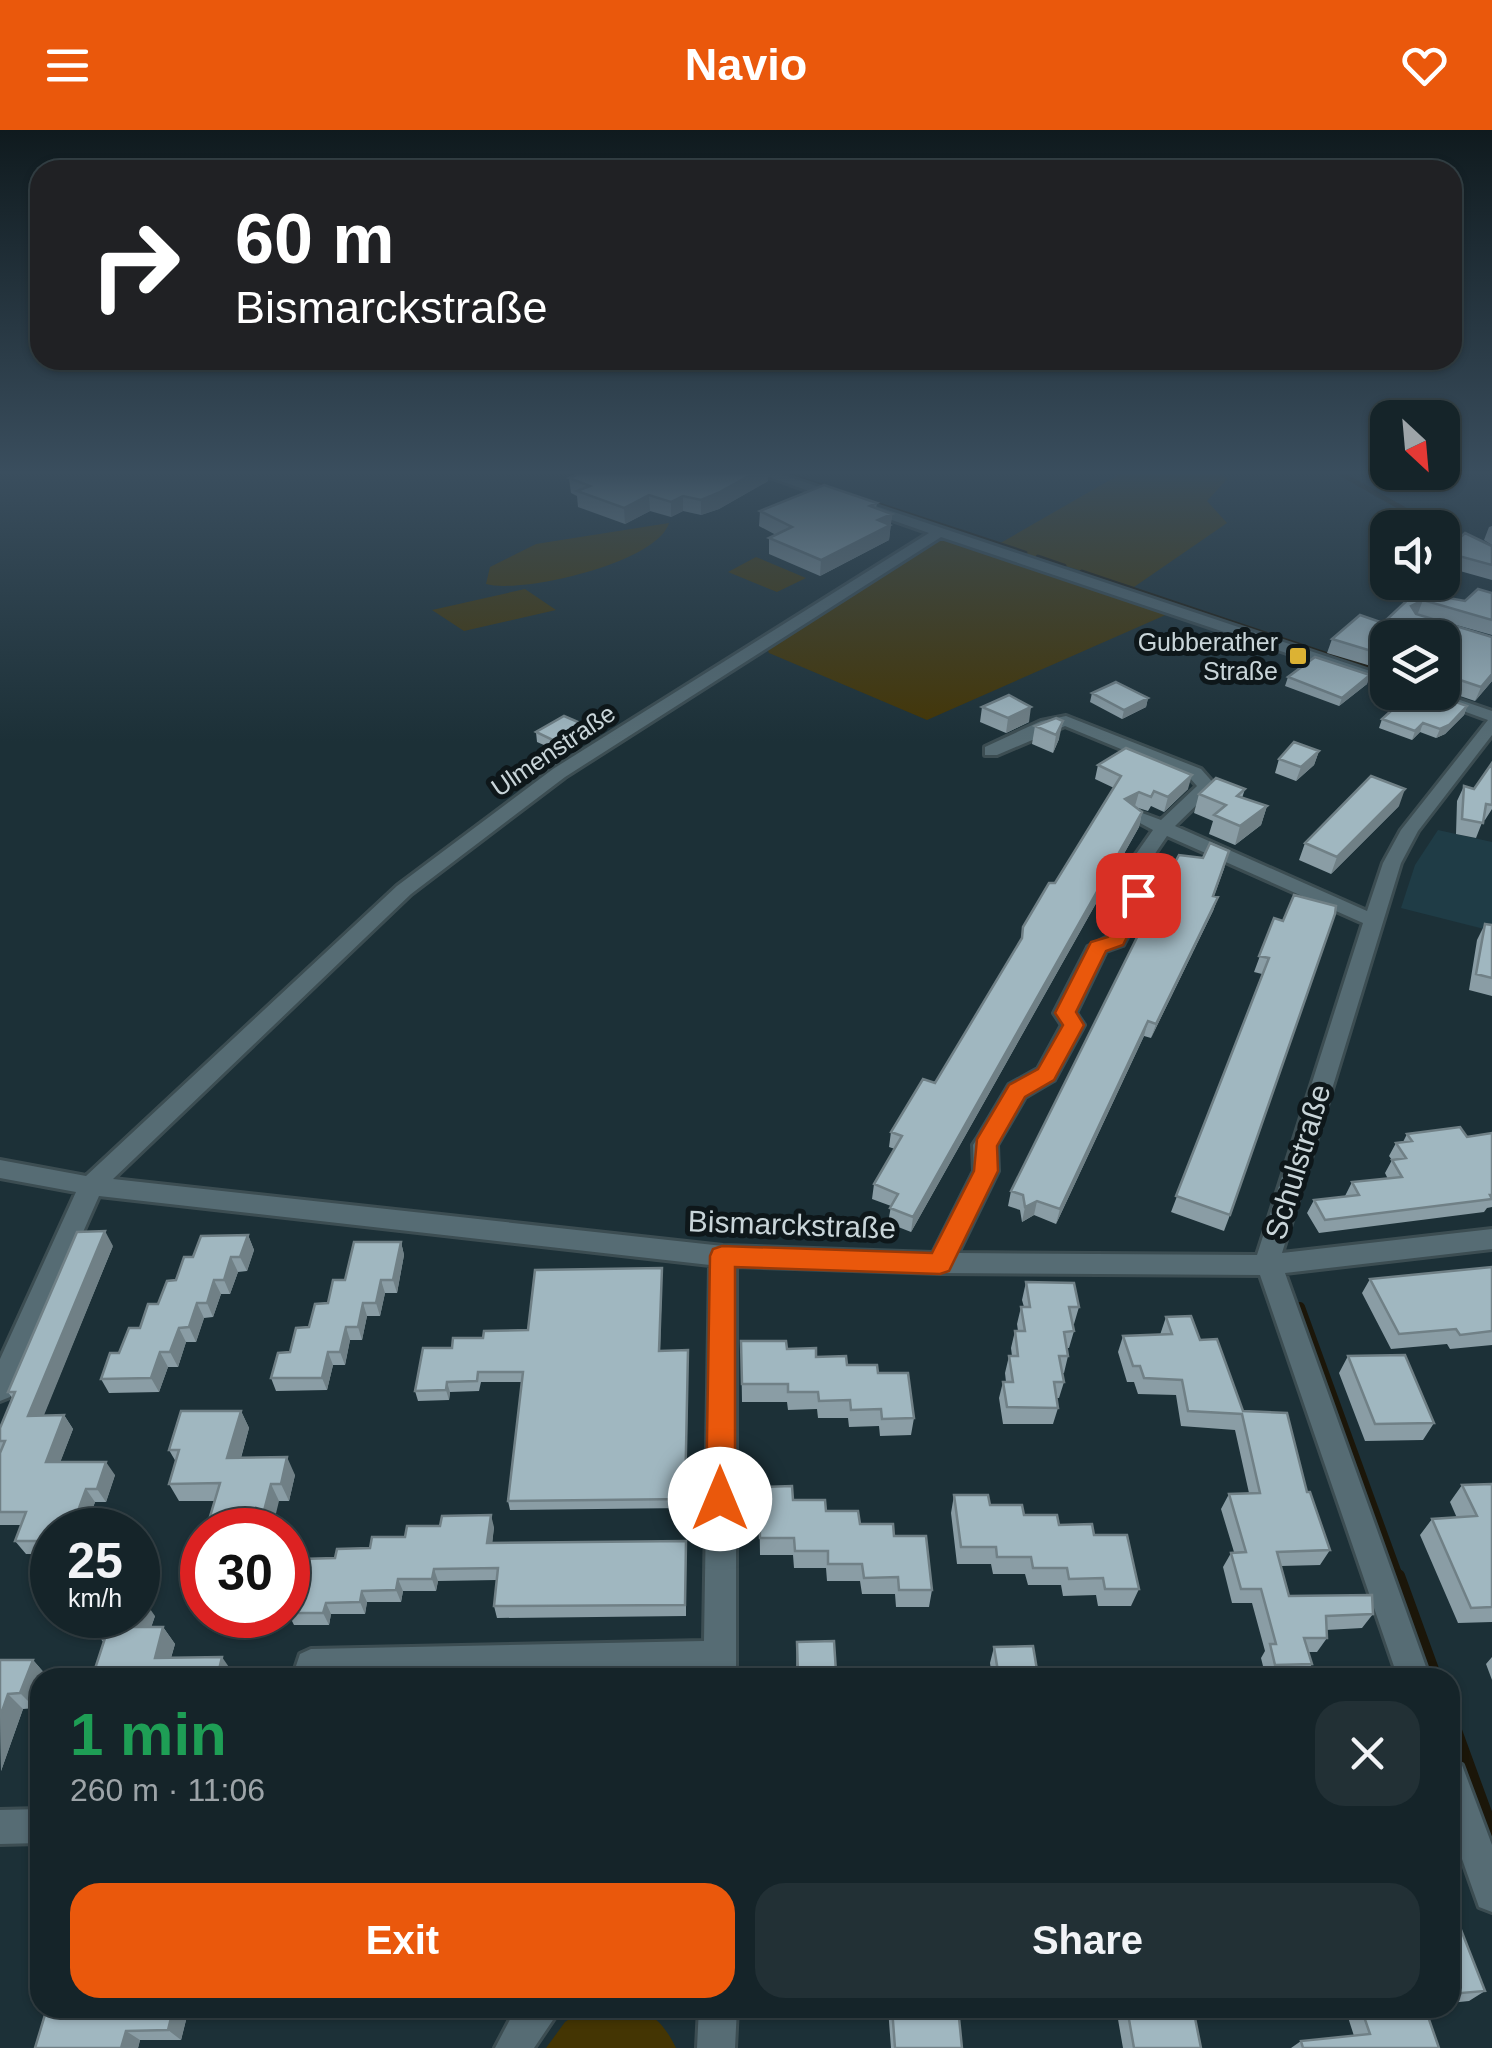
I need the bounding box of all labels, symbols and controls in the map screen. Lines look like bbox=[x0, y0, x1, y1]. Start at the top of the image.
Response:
icon: menu bbox=[40, 38, 95, 93]
icon: heart bbox=[1397, 38, 1452, 93]
text: Navio bbox=[685, 39, 807, 90]
icon: right bbox=[70, 200, 200, 330]
text: 60 m bbox=[235, 200, 395, 278]
text: Bismarckstraße bbox=[235, 282, 548, 333]
north arrow bbox=[1370, 400, 1460, 490]
map controls bbox=[1370, 400, 1460, 710]
button: sound bbox=[1370, 510, 1460, 600]
button: layers bbox=[1370, 620, 1460, 710]
place label: Gubberather Straße bbox=[1138, 628, 1278, 685]
marker: Gubberather Straße bbox=[1287, 645, 1309, 667]
street label: Ulmenstraße bbox=[486, 698, 620, 802]
pin bbox=[1096, 853, 1181, 938]
icon: arrive bbox=[1111, 868, 1166, 923]
street label: Schulstraße bbox=[1258, 1080, 1337, 1243]
street label: Bismarckstraße bbox=[687, 1204, 897, 1245]
position arrow bbox=[668, 1447, 772, 1551]
speed limit sign: 30 bbox=[180, 1508, 310, 1638]
text: 25 bbox=[67, 1533, 123, 1589]
text: km/h bbox=[68, 1584, 122, 1612]
text: 1 min bbox=[70, 1701, 227, 1768]
button: close bbox=[1315, 1701, 1420, 1806]
text: 260 m · 11:06 bbox=[70, 1772, 265, 1808]
button: Exit bbox=[70, 1883, 735, 1998]
button: Share bbox=[755, 1883, 1420, 1998]

